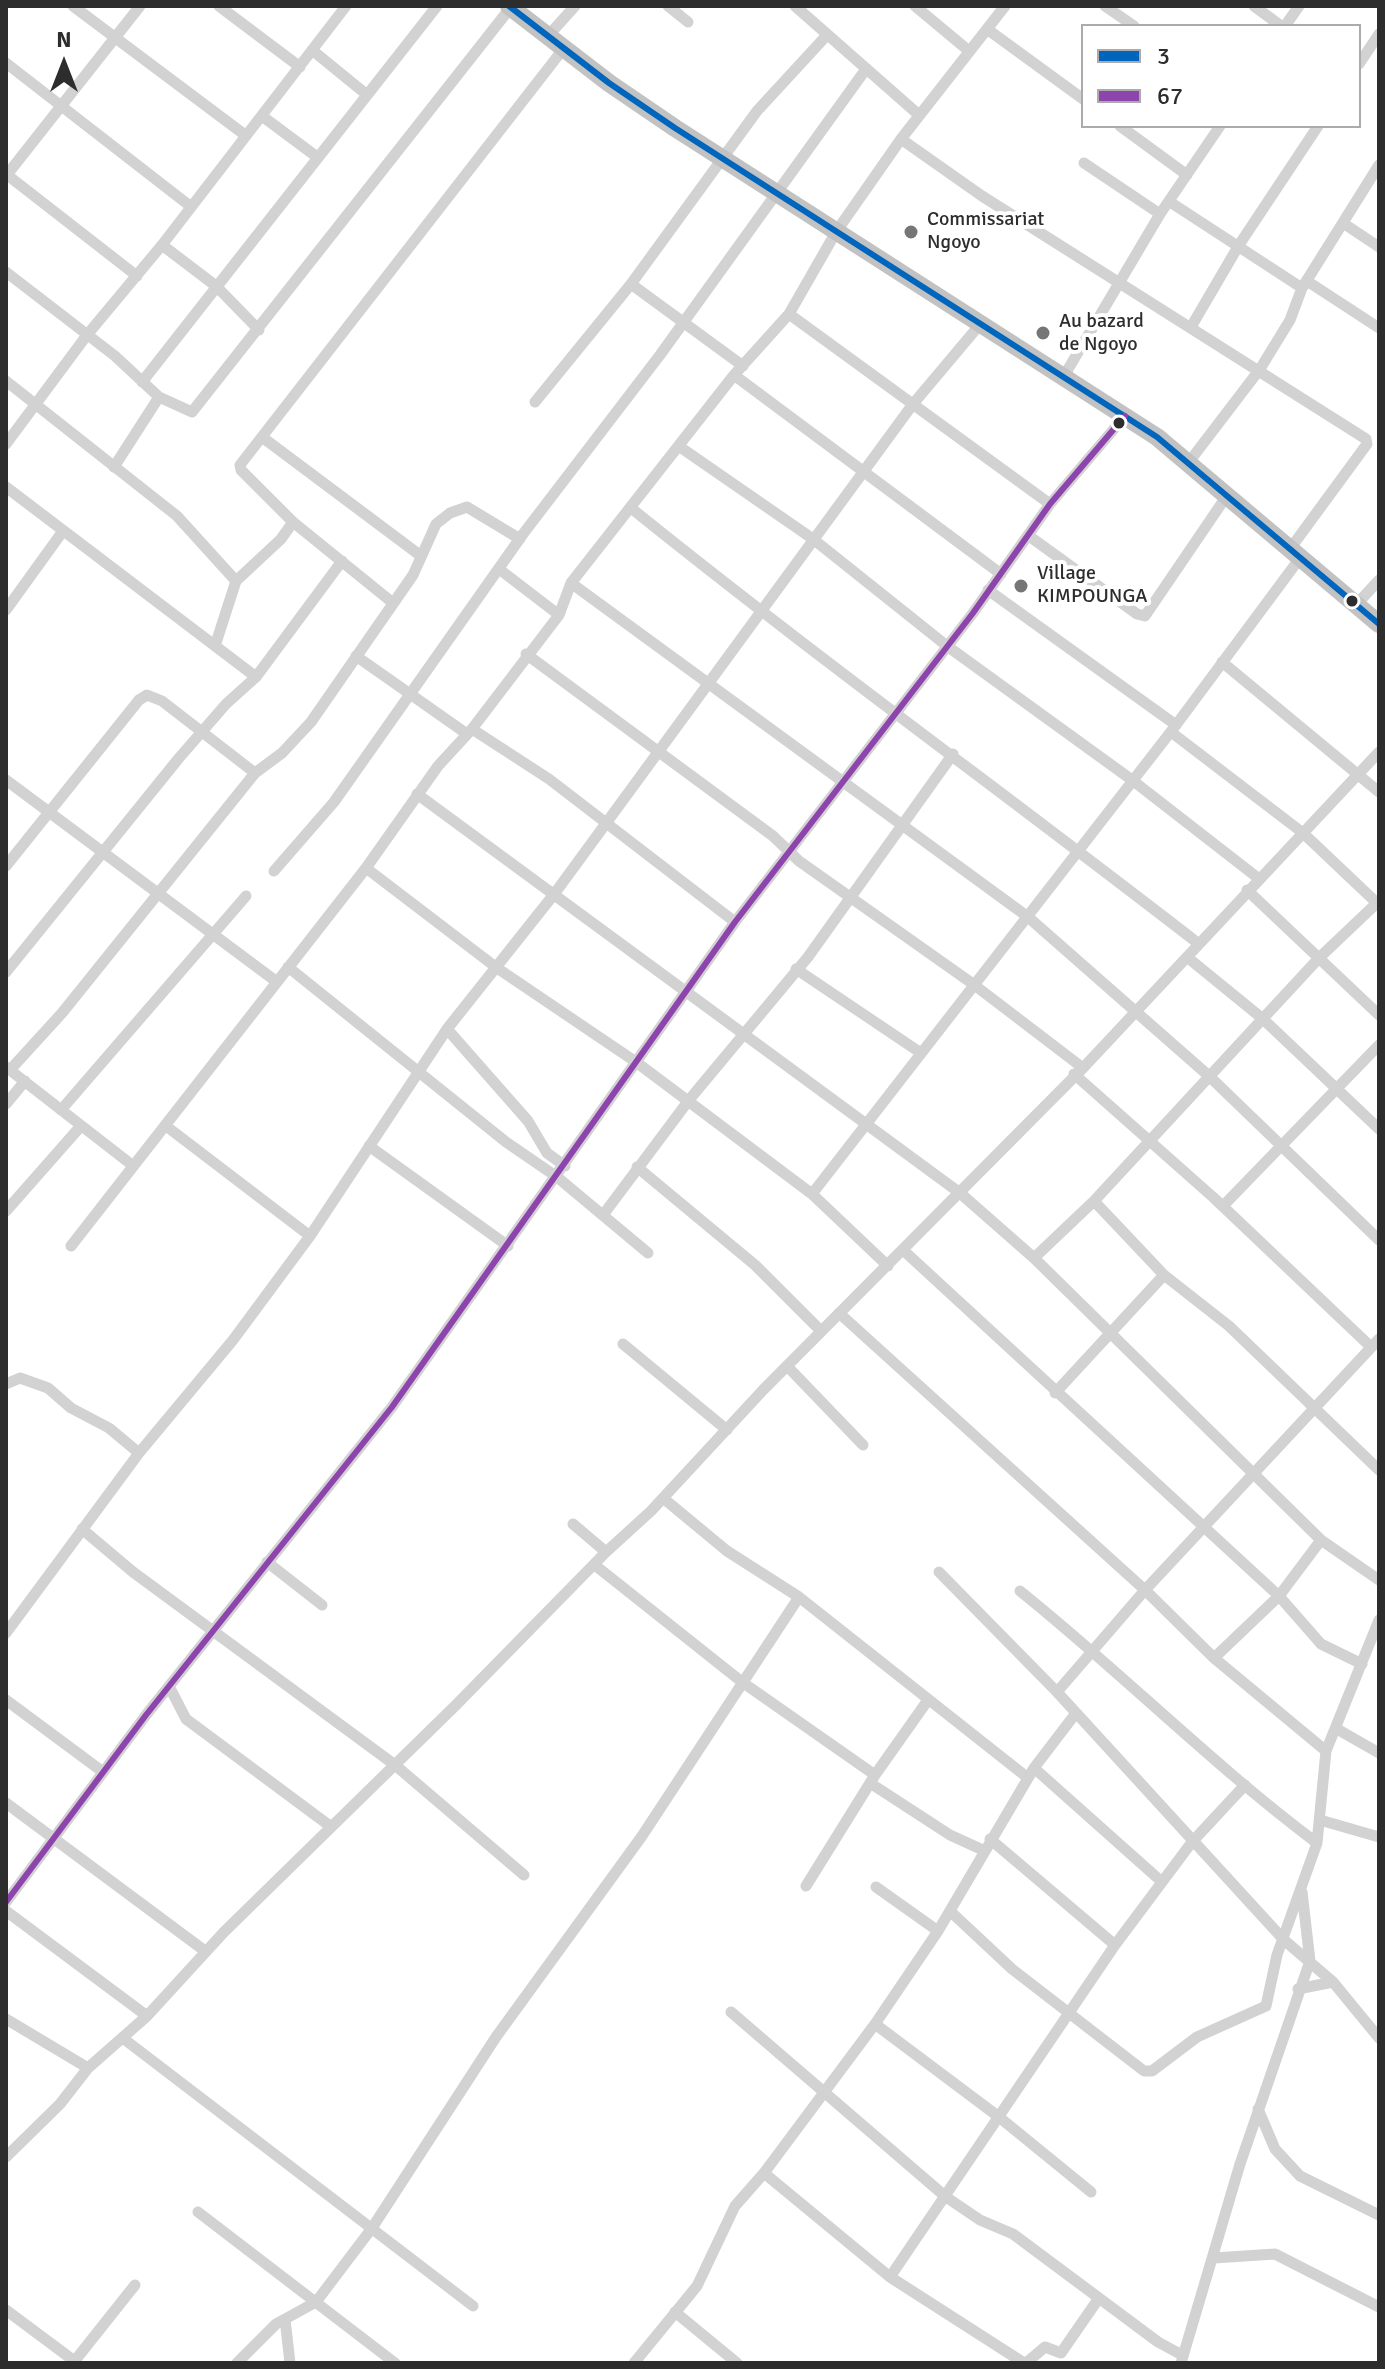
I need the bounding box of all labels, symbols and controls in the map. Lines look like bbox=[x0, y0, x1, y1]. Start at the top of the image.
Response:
north arrow bbox=[24, 24, 104, 104]
legend bbox=[1081, 24, 1361, 128]
text: N bbox=[56, 26, 72, 53]
text: 3 bbox=[1157, 41, 1170, 71]
text: 67 bbox=[1157, 81, 1183, 111]
place label: Commissariat Ngoyo bbox=[927, 208, 1044, 255]
marker: Commissariat Ngoyo bbox=[902, 223, 920, 241]
place label: Au bazard de Ngoyo bbox=[1059, 310, 1144, 357]
marker: Au bazard de Ngoyo bbox=[1034, 324, 1052, 342]
unlabelled marker bbox=[1111, 415, 1127, 431]
place label: Village KIMPOUNGA bbox=[1037, 562, 1148, 609]
marker: Village KIMPOUNGA bbox=[1012, 577, 1030, 595]
unlabelled marker bbox=[1344, 593, 1360, 609]

